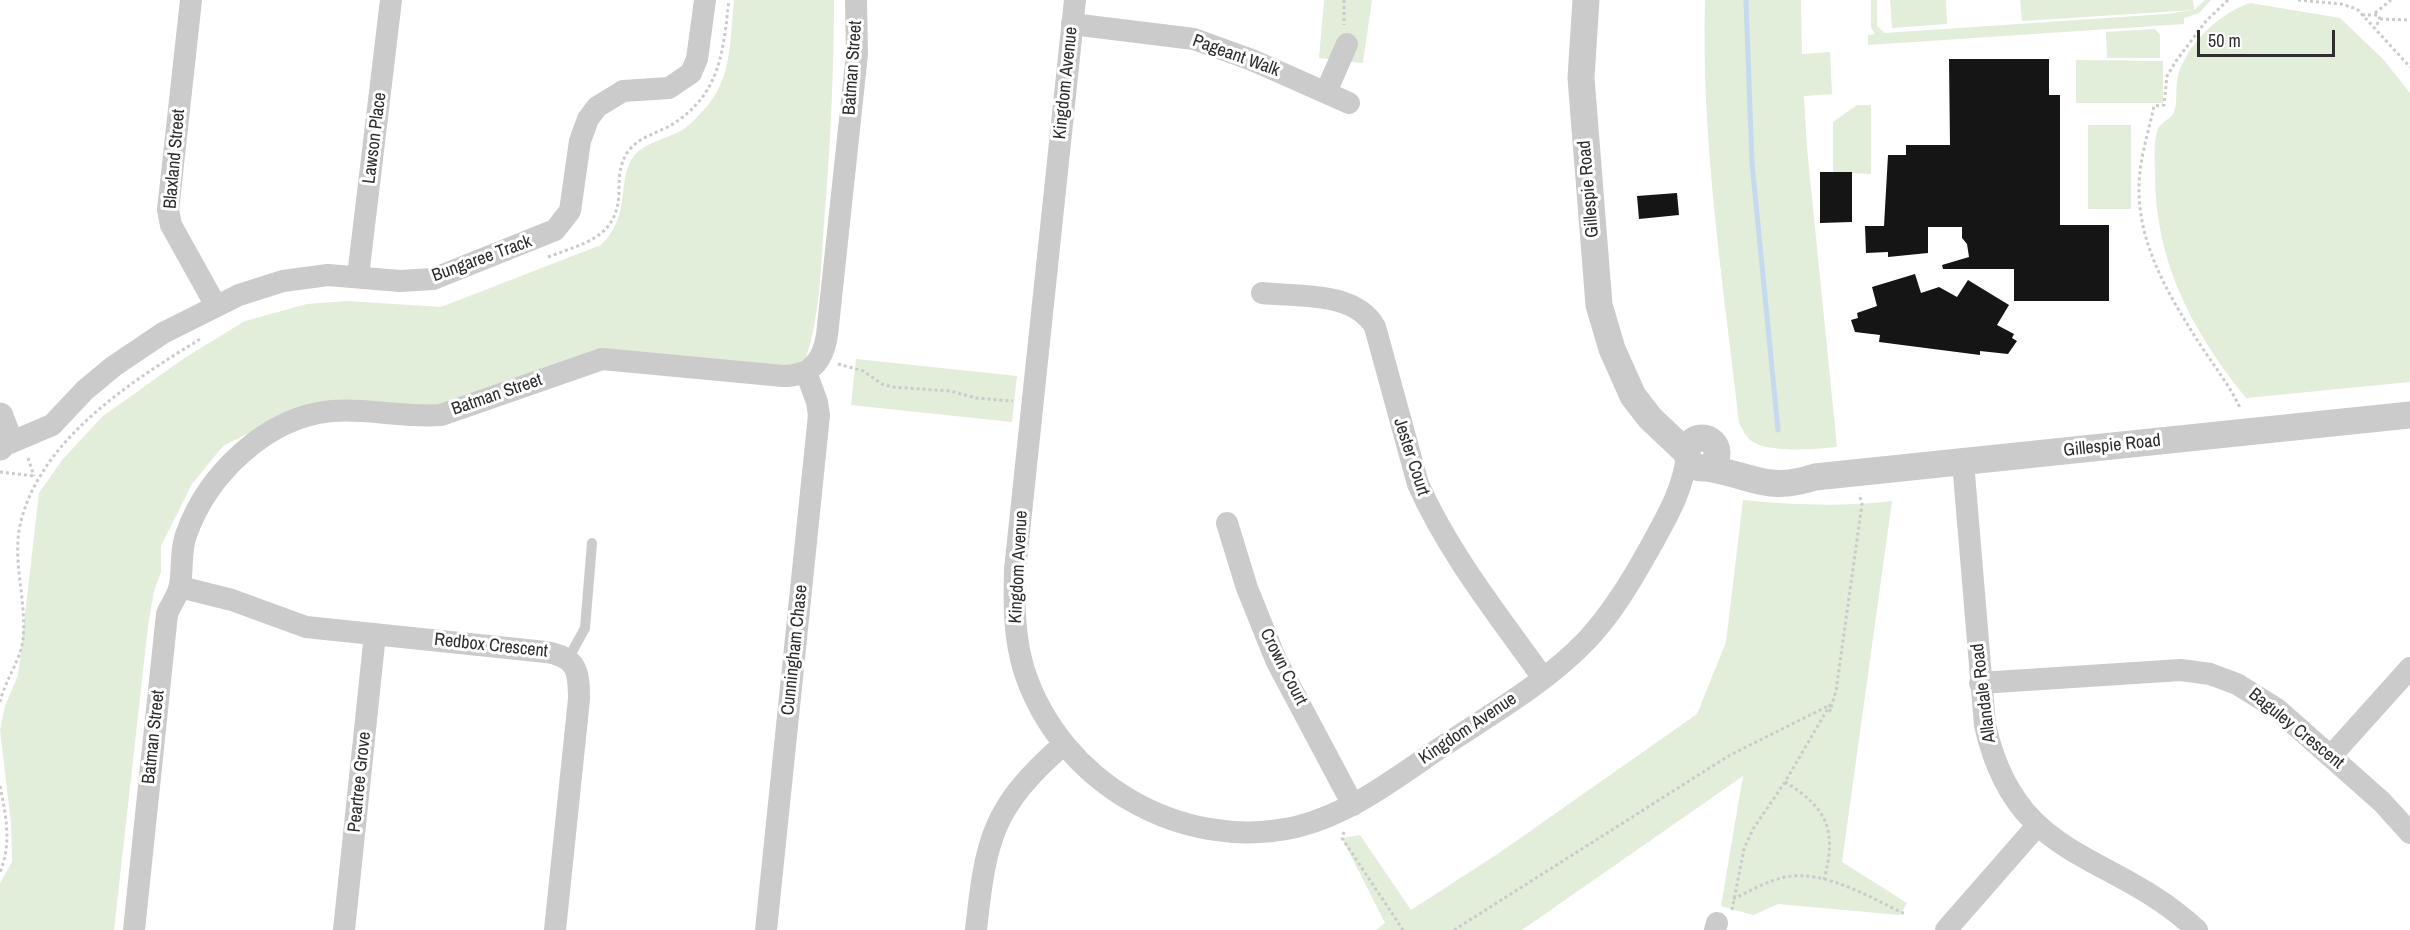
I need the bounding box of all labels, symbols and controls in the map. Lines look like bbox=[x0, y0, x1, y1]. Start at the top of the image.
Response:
scale bar bbox=[2200, 18, 2338, 56]
street label: Batman Street bbox=[839, 20, 867, 116]
street label: Kingdom Avenue bbox=[1049, 26, 1083, 140]
text: 50 m bbox=[2208, 28, 2241, 53]
street label: Pageant Walk bbox=[1189, 30, 1283, 82]
street label: Lawson Place bbox=[359, 91, 391, 185]
street label: Blaxland Street bbox=[160, 108, 190, 210]
street label: Gillespie Road bbox=[1574, 139, 1604, 239]
street label: Bungaree Track bbox=[429, 231, 535, 287]
street label: Batman Street bbox=[449, 369, 545, 421]
street label: Jester Court bbox=[1388, 415, 1434, 499]
street label: Gillespie Road bbox=[2062, 430, 2162, 462]
street label: Kingdom Avenue bbox=[1005, 510, 1033, 624]
street label: Cunningham Chase bbox=[777, 584, 813, 716]
street label: Crown Court bbox=[1255, 625, 1311, 709]
street label: Redbox Crescent bbox=[433, 629, 549, 663]
street label: Allandale Road bbox=[1967, 642, 2001, 744]
street label: Baguley Crescent bbox=[2244, 684, 2348, 774]
street label: Kingdom Avenue bbox=[1415, 688, 1521, 770]
street label: Batman Street bbox=[138, 689, 170, 785]
street label: Peartree Grove bbox=[344, 731, 376, 833]

